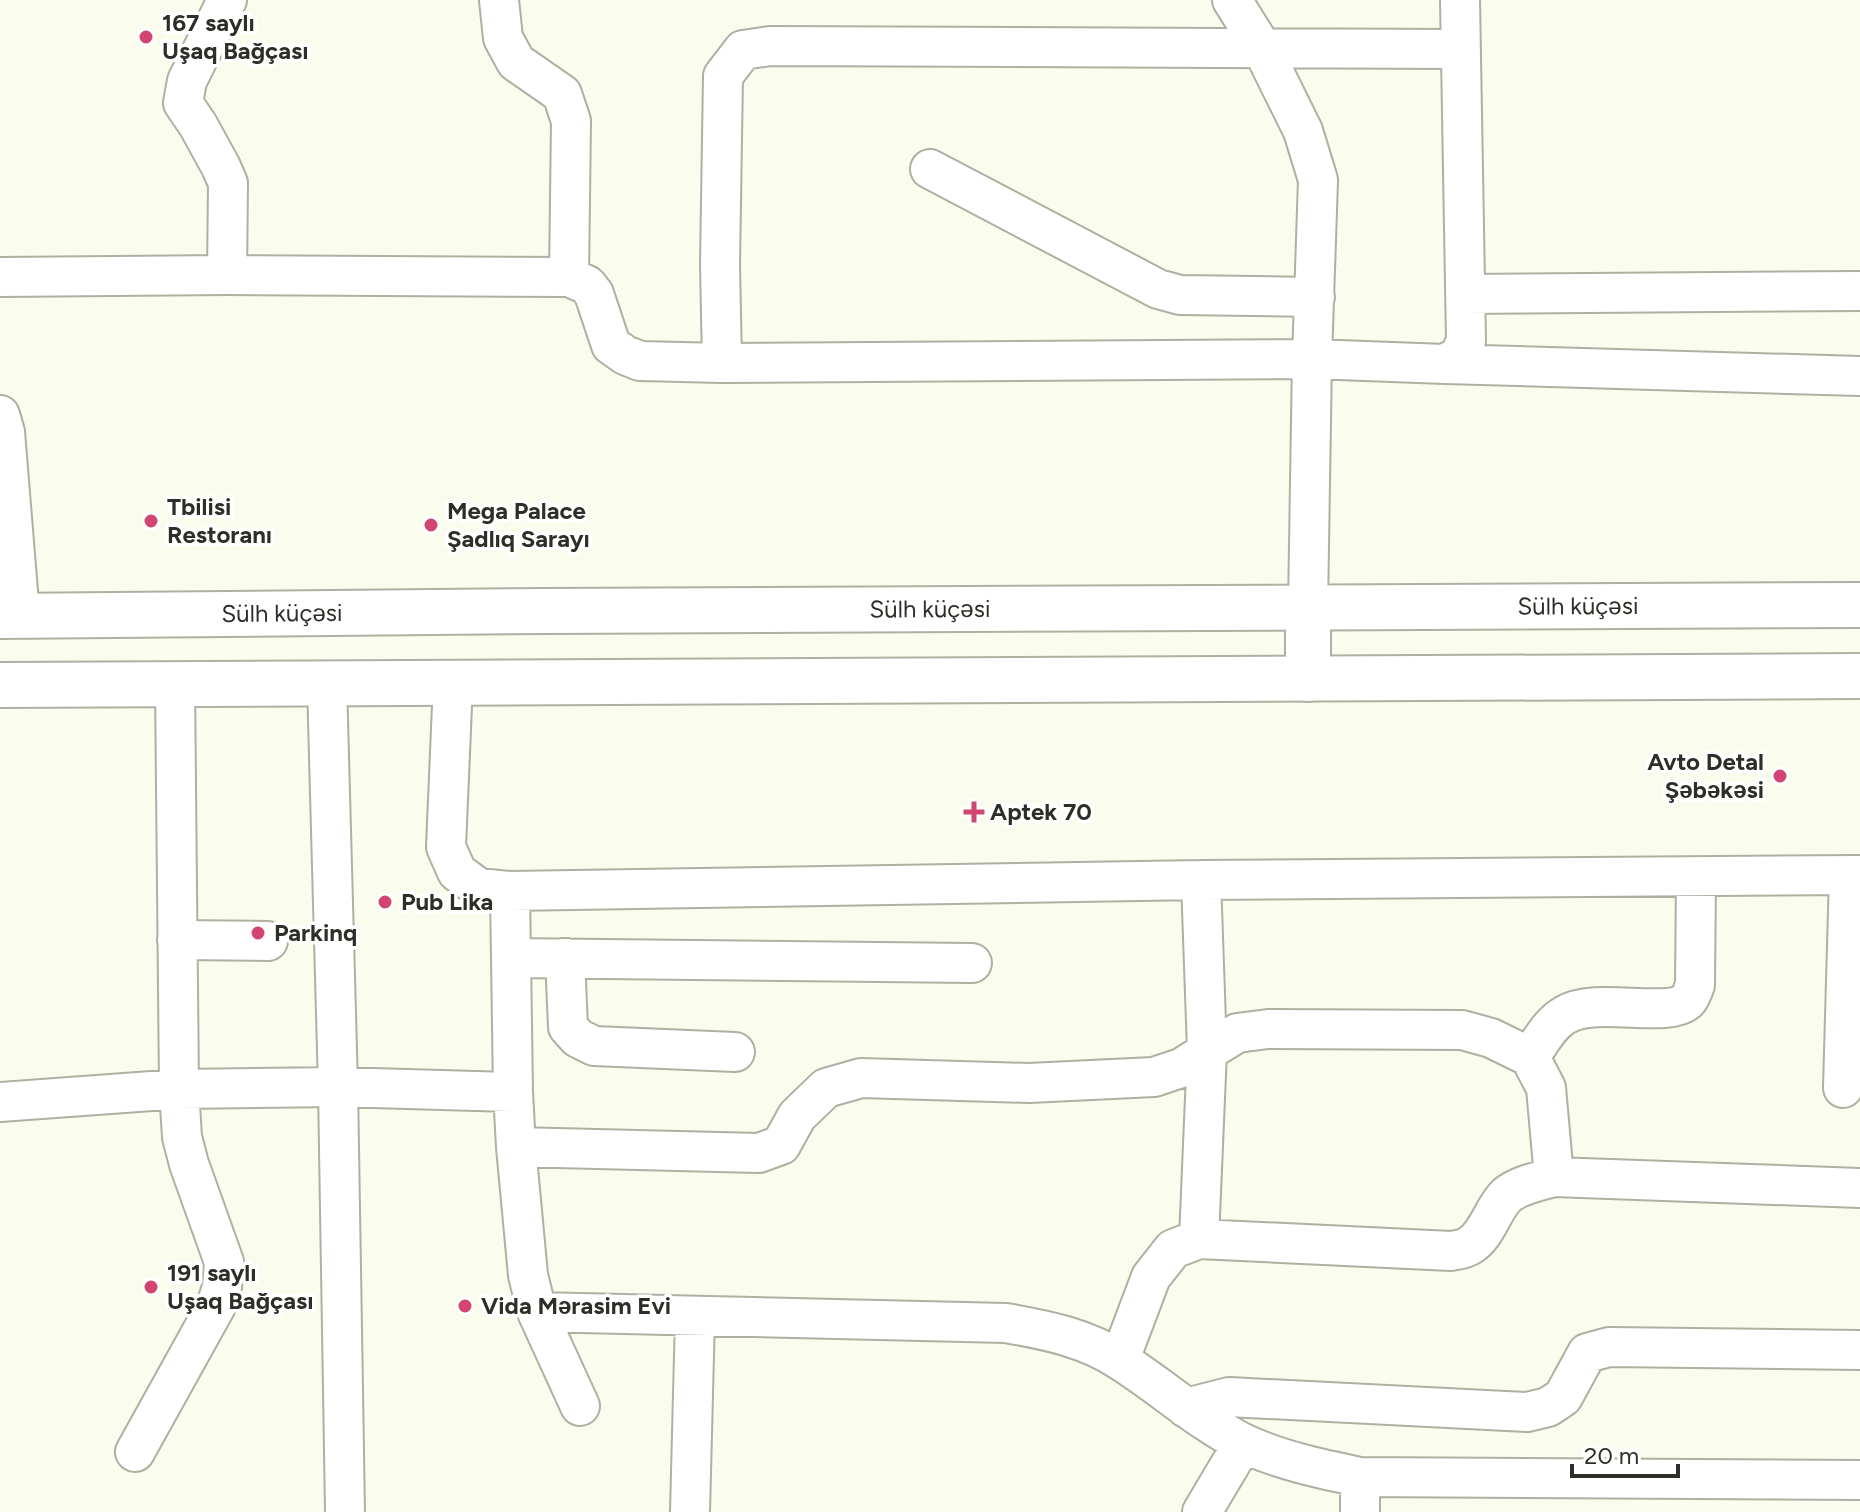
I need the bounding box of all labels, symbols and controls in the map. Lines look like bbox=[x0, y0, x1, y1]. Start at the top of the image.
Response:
place label: 167 saylı Uşaq Bağçası bbox=[162, 8, 308, 65]
marker: 167 saylı Uşaq Bağçası bbox=[137, 28, 155, 46]
place label: Tbilisi Restoranı bbox=[167, 492, 272, 549]
place label: Mega Palace Şadlıq Sarayı bbox=[447, 496, 590, 553]
marker: Tbilisi Restoranı bbox=[142, 512, 160, 530]
marker: Mega Palace Şadlıq Sarayı bbox=[422, 516, 440, 534]
street label: Sülh küçəsi bbox=[1517, 591, 1638, 621]
street label: Sülh küçəsi bbox=[869, 594, 991, 624]
street label: Sülh küçəsi bbox=[221, 598, 343, 628]
place label: Avto Detal Şəbəkəsi bbox=[1647, 747, 1764, 804]
marker: Avto Detal Şəbəkəsi bbox=[1771, 767, 1789, 785]
place label: Aptek 70 bbox=[990, 797, 1092, 826]
marker: Aptek 70 bbox=[965, 803, 983, 821]
place label: Pub Lika bbox=[401, 887, 493, 916]
marker: Pub Lika bbox=[376, 893, 394, 911]
place label: Parkinq bbox=[274, 918, 357, 947]
marker: Parkinq bbox=[249, 924, 267, 942]
place label: 191 saylı Uşaq Bağçası bbox=[167, 1258, 313, 1315]
marker: 191 saylı Uşaq Bağçası bbox=[142, 1278, 160, 1296]
place label: Vida Mərasim Evi bbox=[481, 1291, 671, 1320]
marker: Vida Mərasim Evi bbox=[456, 1297, 474, 1315]
scale bar bbox=[1572, 1428, 1678, 1478]
text: 20 m bbox=[1584, 1441, 1639, 1470]

